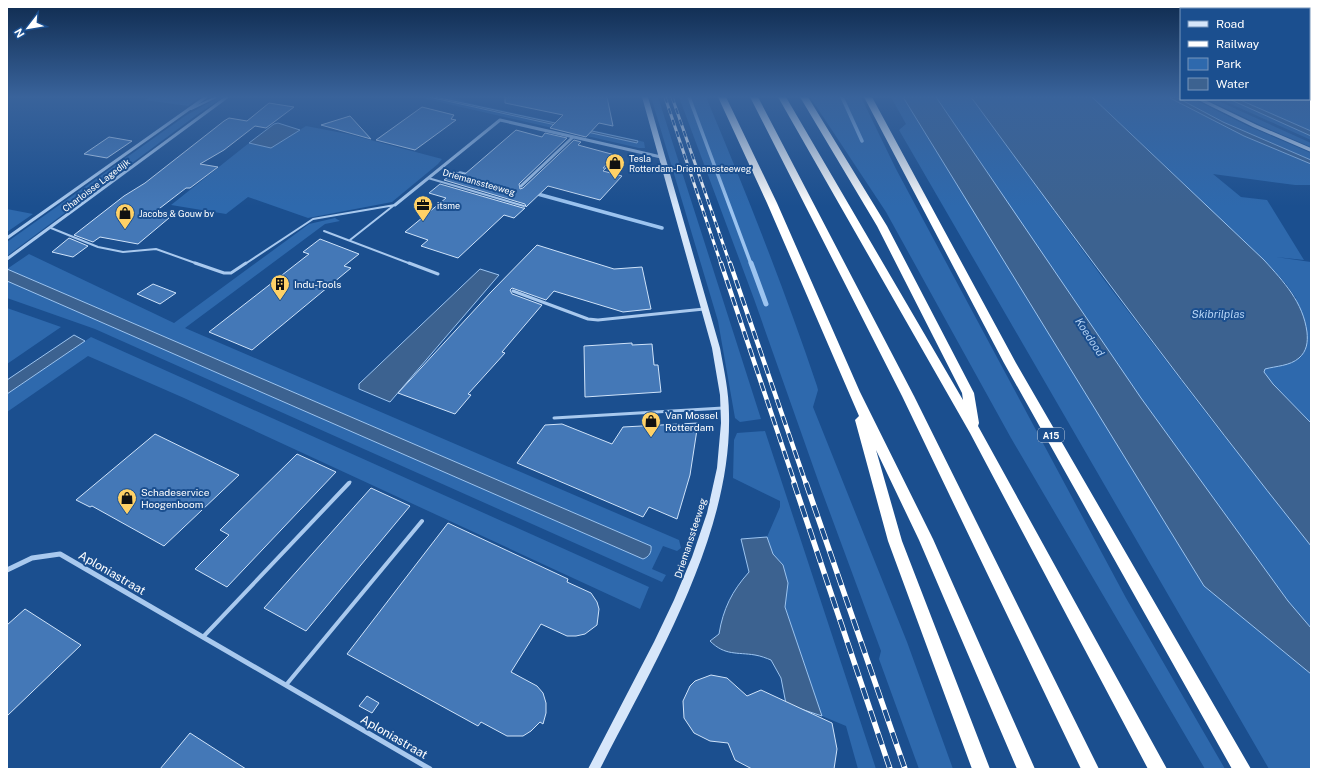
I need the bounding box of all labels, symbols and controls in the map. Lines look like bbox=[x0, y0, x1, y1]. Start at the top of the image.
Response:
north arrow bbox=[8, 8, 48, 48]
legend bbox=[1180, 8, 1310, 100]
text: Road bbox=[1216, 17, 1244, 31]
text: N bbox=[12, 26, 27, 40]
text: Railway bbox=[1216, 37, 1260, 51]
text: Park bbox=[1216, 57, 1242, 71]
text: Water bbox=[1216, 77, 1250, 91]
shop icon: Tesla Rotterdam-Driemanssteeweg bbox=[604, 152, 626, 180]
place label: Tesla Rotterdam-Driemanssteeweg bbox=[629, 153, 752, 174]
street label: Charloisse Lagedijk bbox=[60, 156, 132, 214]
street label: Driemanssteeweg bbox=[441, 166, 517, 198]
office icon: itsme bbox=[412, 194, 434, 222]
place label: itsme bbox=[437, 200, 460, 211]
shop icon: Jacobs & Gouw bv bbox=[114, 202, 136, 230]
place label: Jacobs & Gouw bv bbox=[139, 208, 214, 219]
building icon: Indu-Tools bbox=[269, 273, 291, 301]
place label: Indu-Tools bbox=[294, 278, 341, 290]
water label: Skibrilplas bbox=[1191, 308, 1245, 320]
water label: Koedood bbox=[1073, 315, 1107, 359]
place label: Van Mossel Rotterdam bbox=[665, 409, 718, 433]
shop icon: Van Mossel Rotterdam bbox=[640, 410, 662, 438]
road number: A15 bbox=[1038, 428, 1064, 442]
place label: Schadeservice Hoogenboom bbox=[141, 486, 210, 510]
shop icon: Schadeservice Hoogenboom bbox=[116, 487, 138, 515]
street label: Driemanssteeweg bbox=[671, 496, 709, 580]
street label: Aploniastraat bbox=[76, 548, 148, 598]
street label: Aploniastraat bbox=[358, 712, 430, 762]

